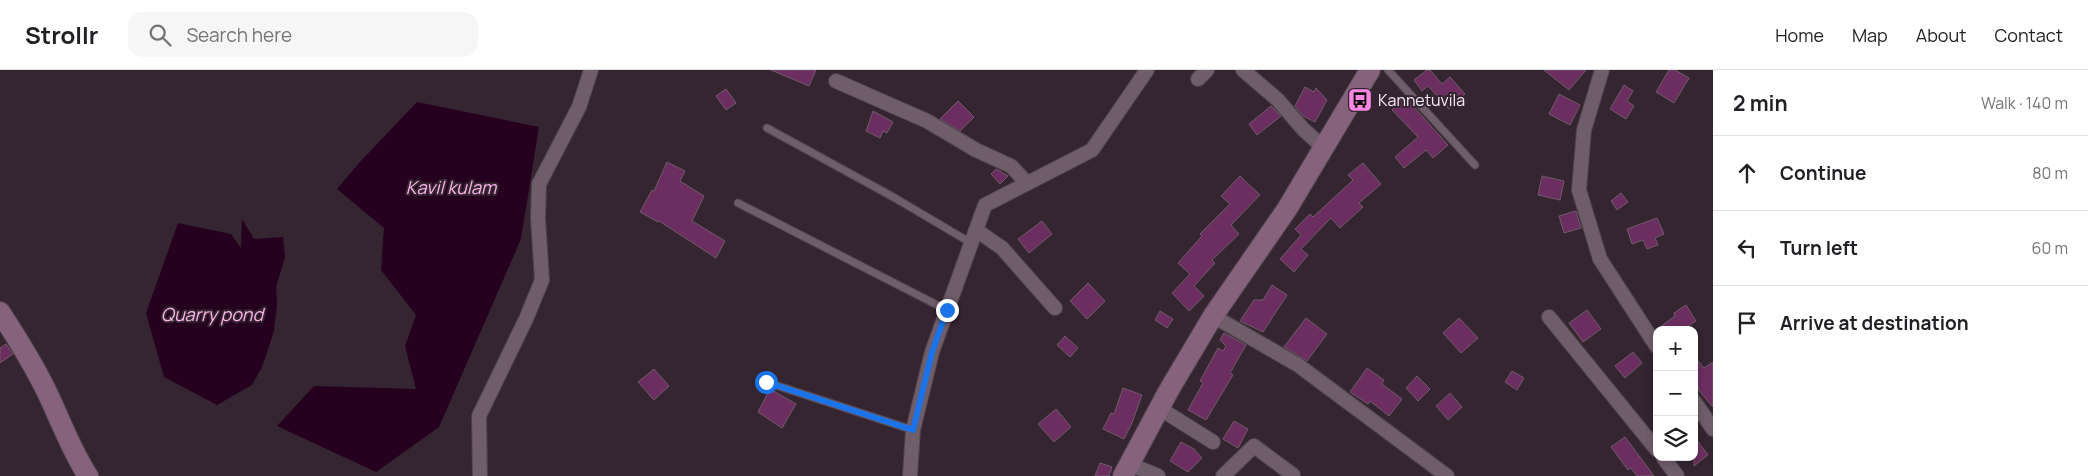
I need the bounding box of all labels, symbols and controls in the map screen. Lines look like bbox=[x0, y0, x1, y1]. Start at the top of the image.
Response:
search box bbox=[128, 12, 478, 57]
text: Strollr bbox=[25, 18, 98, 51]
icon: search bbox=[146, 21, 174, 49]
text: Search here bbox=[186, 22, 292, 48]
text: Home bbox=[1775, 23, 1824, 47]
text: Map bbox=[1852, 23, 1888, 47]
text: About bbox=[1916, 23, 1966, 47]
text: Contact bbox=[1994, 23, 2063, 47]
bus stop icon: Kannetuvila bbox=[1347, 87, 1373, 113]
place label: Kannetuvila bbox=[1378, 89, 1465, 111]
text: 2 min bbox=[1733, 89, 1788, 117]
text: Walk · 140 m bbox=[1981, 92, 2068, 114]
icon: ahead bbox=[1733, 159, 1761, 187]
text: Continue bbox=[1780, 160, 1866, 186]
text: 80 m bbox=[2032, 162, 2068, 184]
water label: Kavil kulam bbox=[406, 175, 498, 199]
icon: left bbox=[1733, 234, 1761, 262]
text: Turn left bbox=[1780, 235, 1858, 261]
text: 60 m bbox=[2032, 237, 2068, 259]
route end bbox=[936, 299, 959, 322]
water label: Quarry pond bbox=[161, 302, 265, 326]
icon: arrive bbox=[1733, 309, 1761, 337]
text: Arrive at destination bbox=[1780, 310, 1969, 336]
map controls bbox=[1653, 326, 1698, 461]
button: + bbox=[1653, 326, 1698, 371]
route start bbox=[755, 371, 778, 394]
button: − bbox=[1653, 371, 1698, 416]
button: layers bbox=[1653, 416, 1698, 461]

